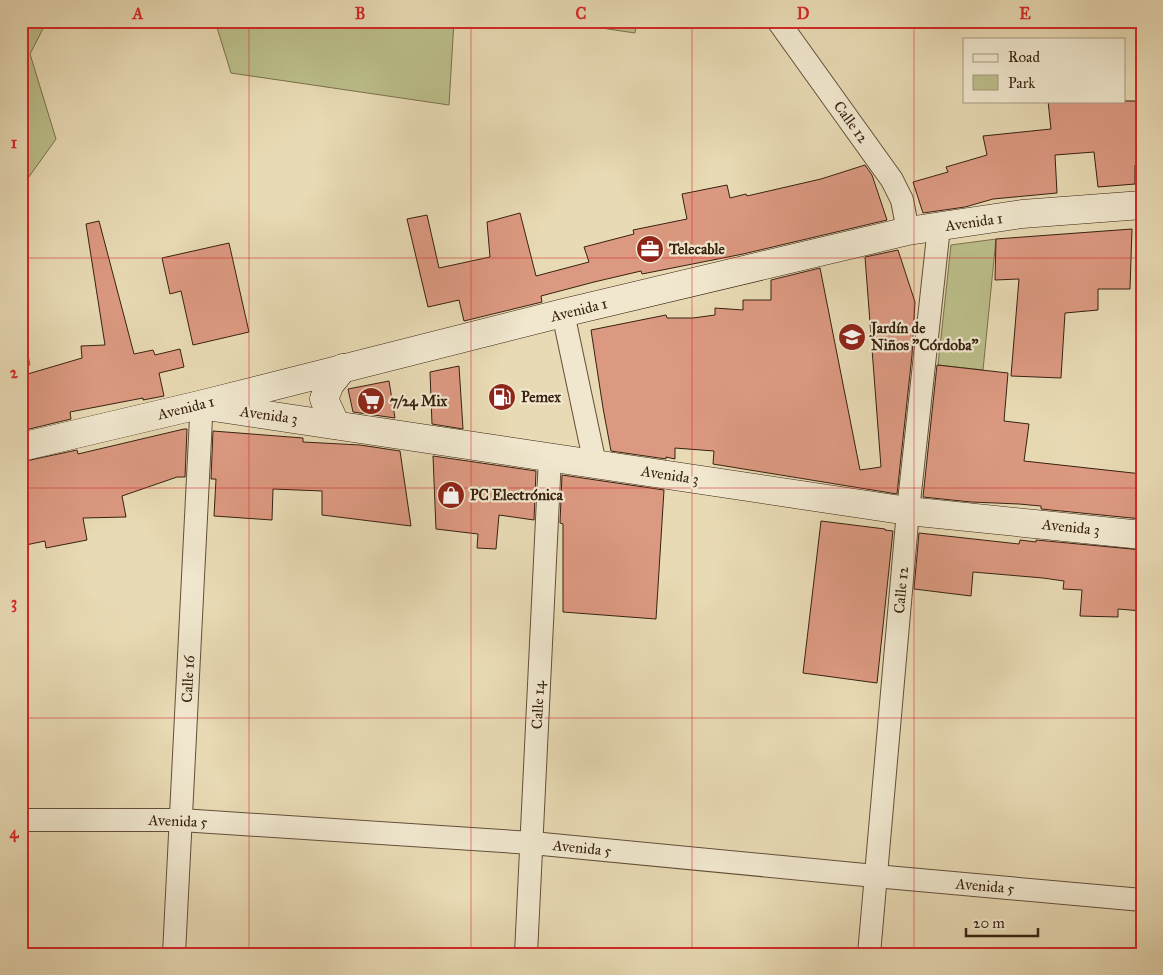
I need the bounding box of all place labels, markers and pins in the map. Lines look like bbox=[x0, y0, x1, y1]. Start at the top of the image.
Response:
office icon: Telecable bbox=[635, 234, 665, 264]
place label: Telecable bbox=[668, 240, 725, 258]
place label: Jardín de Niños "Córdoba" bbox=[869, 319, 978, 354]
school or university icon: Jardín de Niños "Córdoba" bbox=[837, 322, 867, 352]
fuel station icon: Pemex bbox=[487, 382, 517, 412]
supermarket icon: 7/24 Mix bbox=[356, 386, 386, 416]
place label: Pemex bbox=[521, 388, 561, 406]
place label: 7/24 Mix bbox=[390, 392, 448, 411]
shop icon: PC Electrónica bbox=[436, 480, 466, 510]
place label: PC Electrónica bbox=[470, 486, 563, 504]

